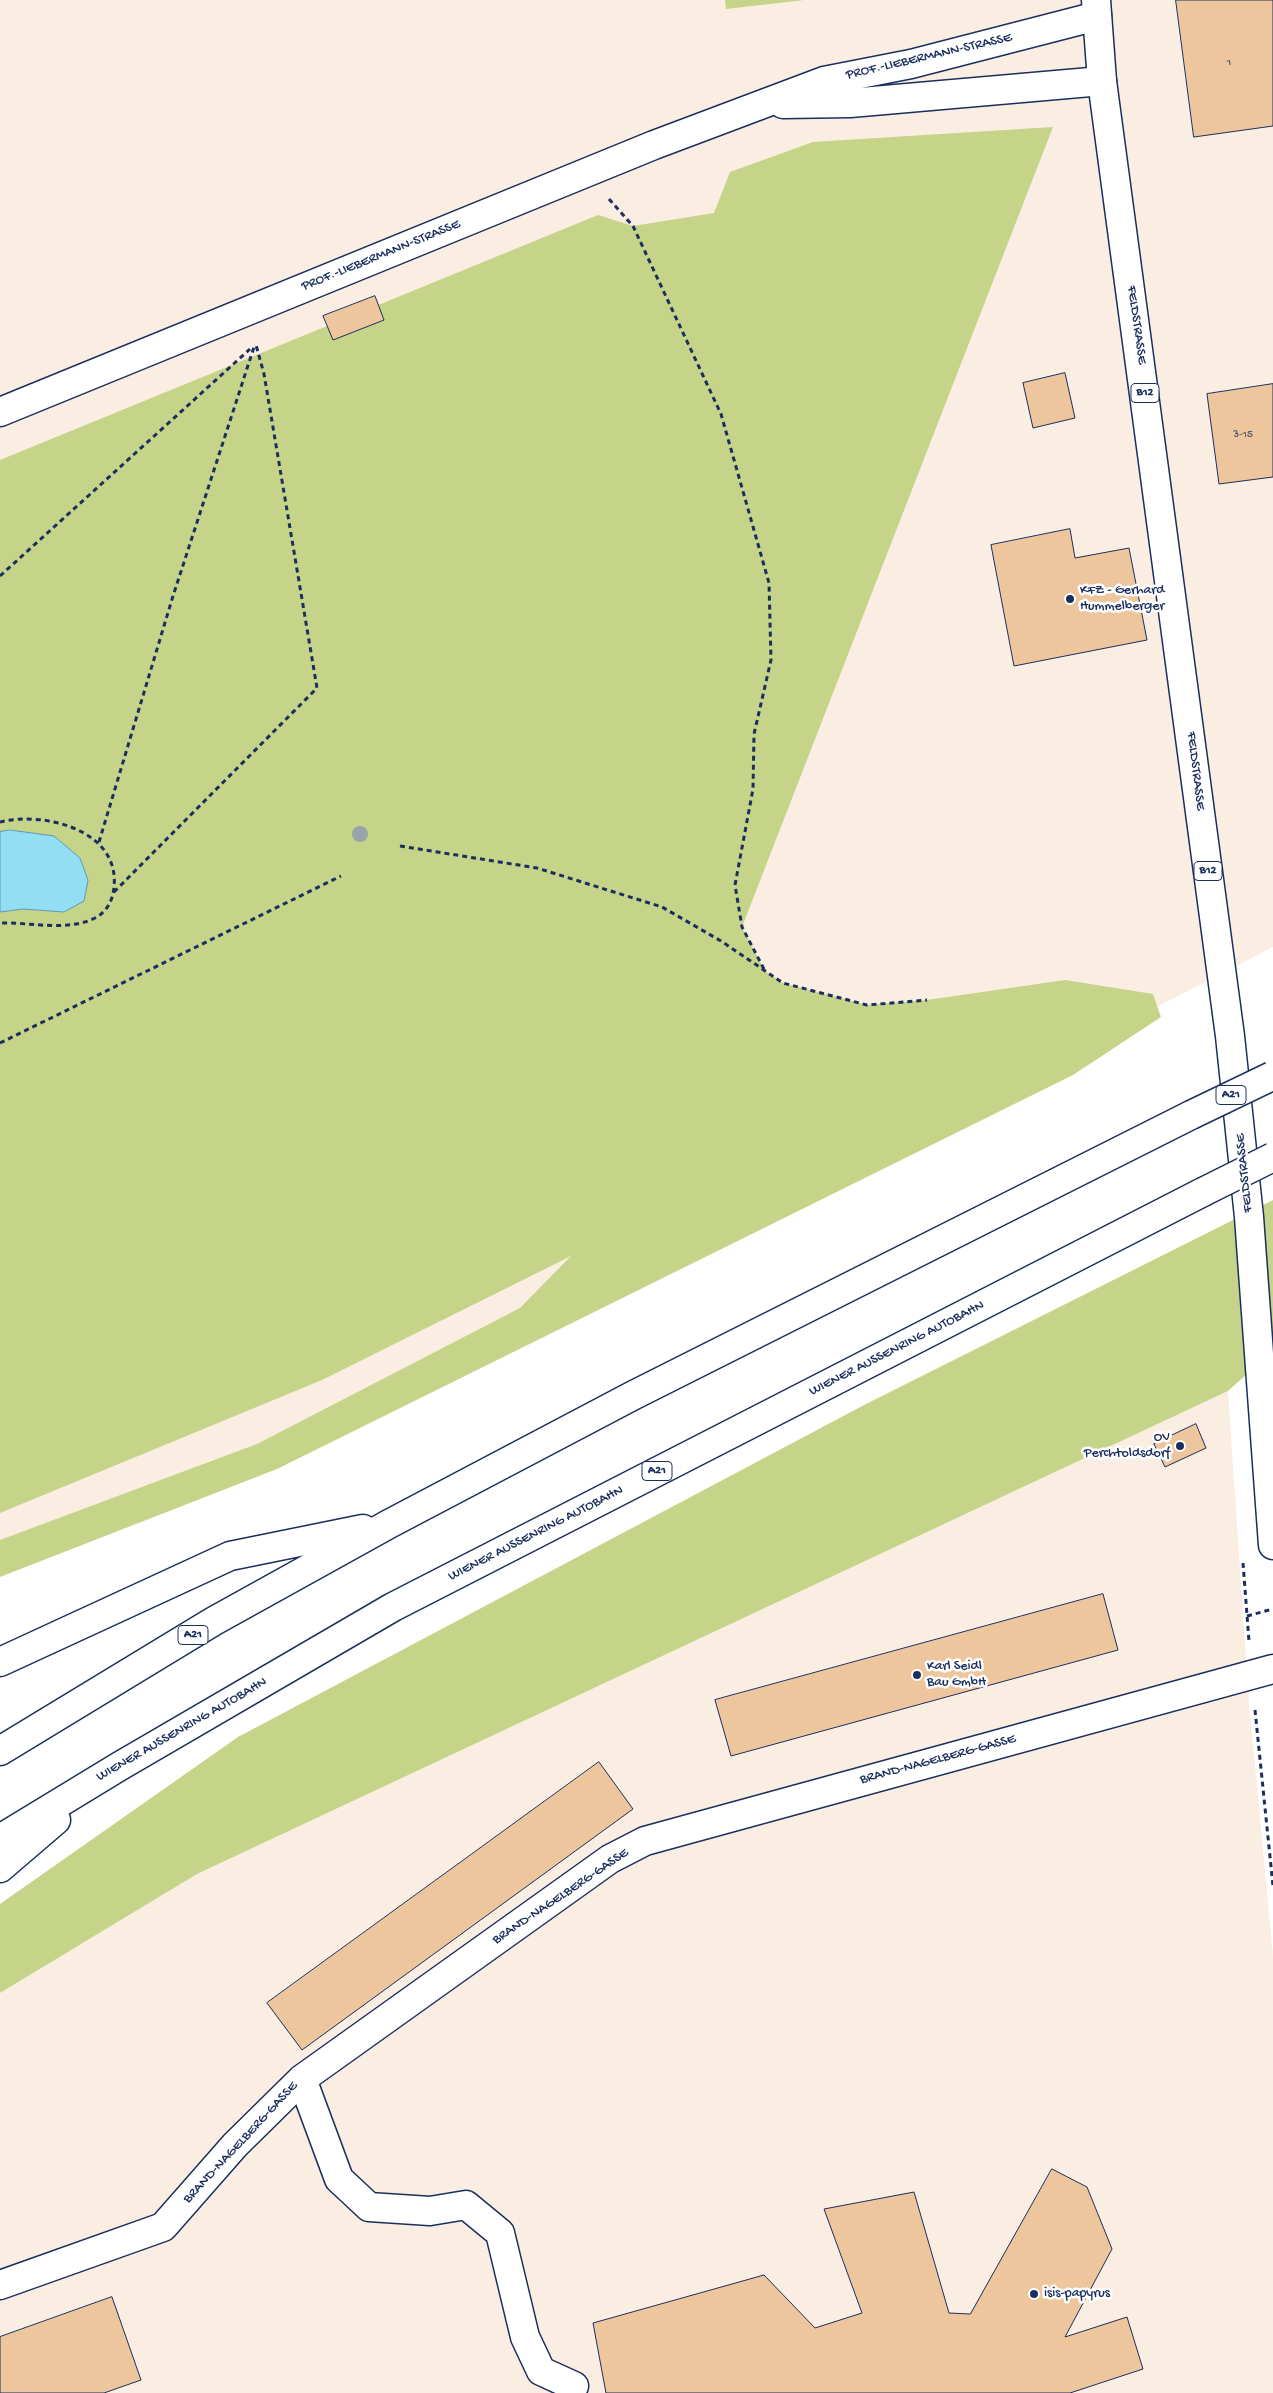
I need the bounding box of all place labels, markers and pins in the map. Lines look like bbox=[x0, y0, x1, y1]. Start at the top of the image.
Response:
place label: KFZ - Gerhard Hummelberger bbox=[1080, 583, 1164, 616]
marker: KFZ - Gerhard Hummelberger bbox=[1064, 593, 1076, 605]
place label: OV Perchtoldsdorf bbox=[1084, 1430, 1170, 1462]
marker: OV Perchtoldsdorf bbox=[1174, 1440, 1186, 1452]
place label: Karl Seidl Bau GmbH bbox=[927, 1659, 986, 1691]
marker: Karl Seidl Bau GmbH bbox=[911, 1669, 923, 1681]
place label: isis-papyrus bbox=[1044, 2286, 1110, 2302]
marker: isis-papyrus bbox=[1028, 2288, 1040, 2300]

